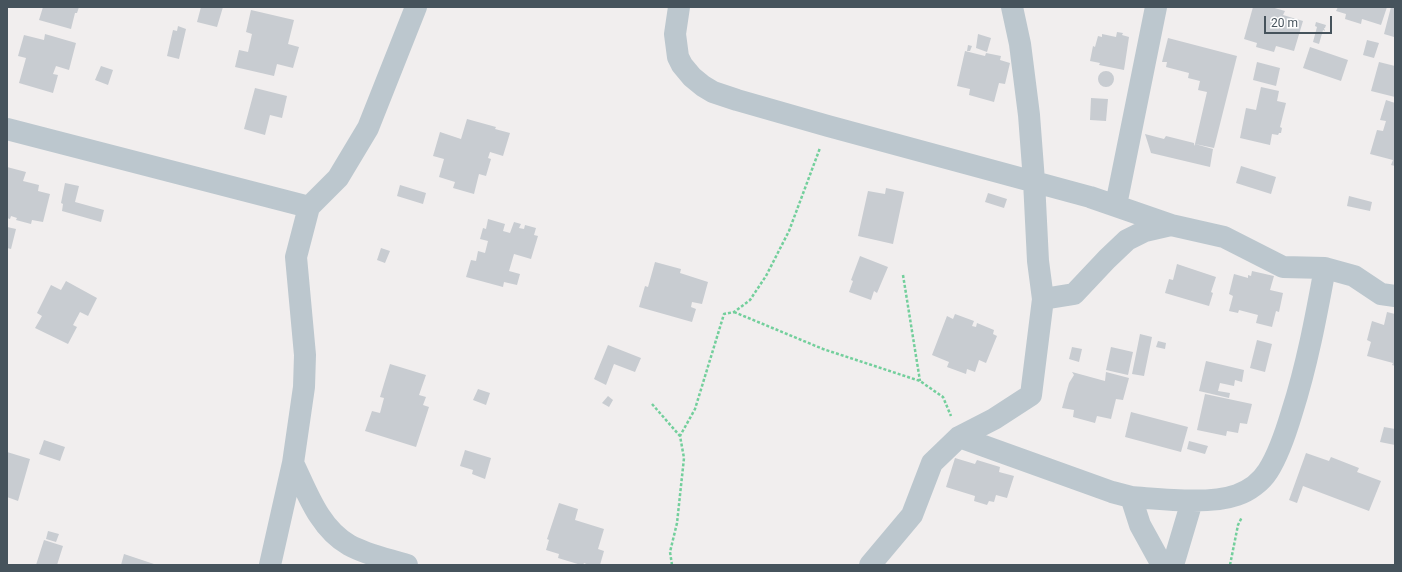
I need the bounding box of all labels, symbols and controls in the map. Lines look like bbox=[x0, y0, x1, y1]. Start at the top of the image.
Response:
scale bar bbox=[1266, 8, 1334, 34]
text: 20 m bbox=[1271, 16, 1298, 30]

